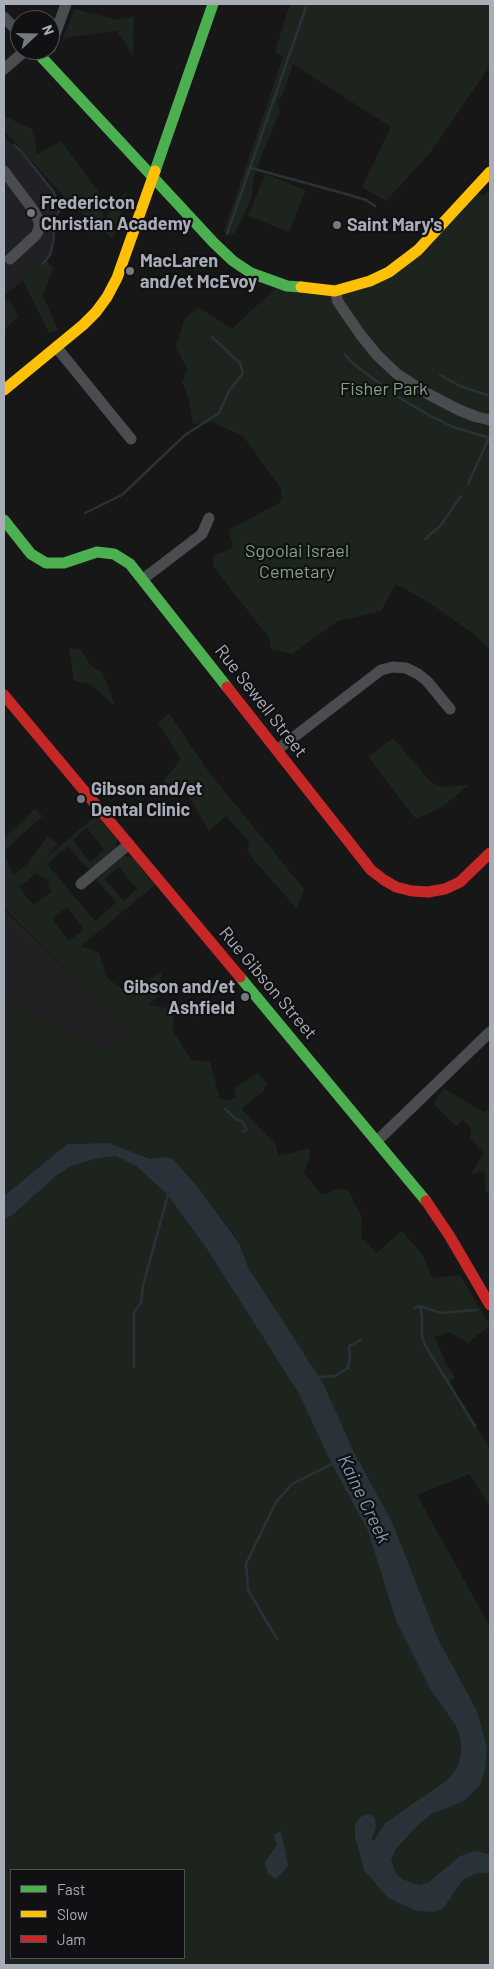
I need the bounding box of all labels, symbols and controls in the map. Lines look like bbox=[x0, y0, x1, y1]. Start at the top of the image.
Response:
north arrow bbox=[10, 10, 60, 60]
text: N bbox=[39, 22, 58, 37]
place label: Fredericton Christian Academy bbox=[41, 192, 191, 234]
marker: Fredericton Christian Academy bbox=[25, 207, 37, 219]
place label: Saint Mary's bbox=[347, 214, 442, 236]
marker: Saint Mary's bbox=[331, 219, 343, 231]
place label: MacLaren and/et McEvoy bbox=[140, 250, 257, 292]
marker: MacLaren and/et McEvoy bbox=[124, 265, 136, 277]
park label: Fisher Park bbox=[340, 378, 428, 400]
park label: Sgoolai Israel Cemetary bbox=[245, 540, 349, 582]
street label: Rue Sewell Street bbox=[210, 640, 312, 762]
place label: Gibson and/et Dental Clinic bbox=[91, 778, 202, 821]
marker: Gibson and/et Dental Clinic bbox=[75, 793, 87, 805]
street label: Rue Gibson Street bbox=[215, 922, 321, 1044]
place label: Gibson and/et Ashfield bbox=[124, 976, 235, 1019]
marker: Gibson and/et Ashfield bbox=[239, 991, 251, 1003]
water label: Kaine Creek bbox=[333, 1451, 395, 1547]
legend bbox=[10, 1869, 185, 1959]
text: Fast bbox=[57, 1880, 85, 1898]
text: Slow bbox=[57, 1905, 88, 1923]
text: Jam bbox=[57, 1930, 86, 1948]

